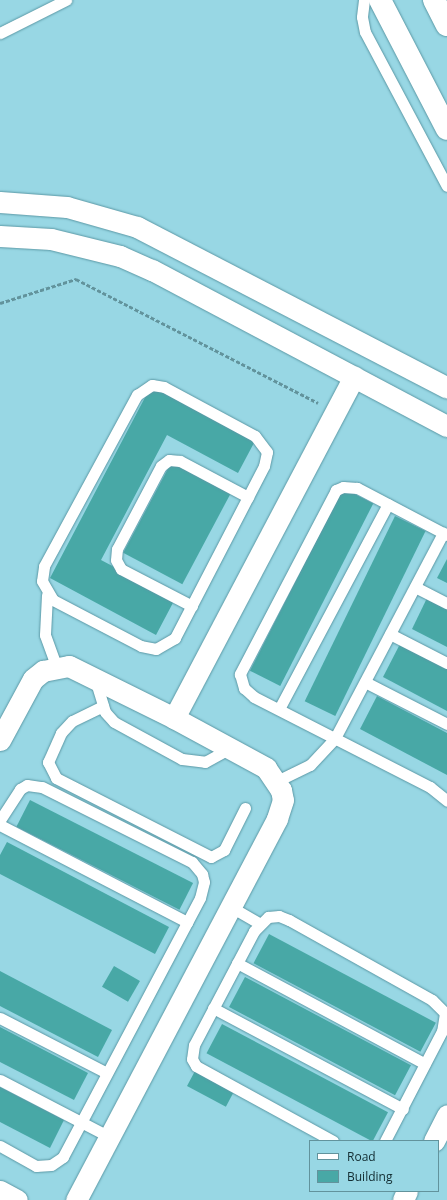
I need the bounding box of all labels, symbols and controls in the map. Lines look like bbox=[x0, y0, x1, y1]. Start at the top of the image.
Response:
legend bbox=[309, 1140, 439, 1192]
text: Road bbox=[347, 1148, 376, 1165]
text: Building bbox=[347, 1168, 392, 1185]

